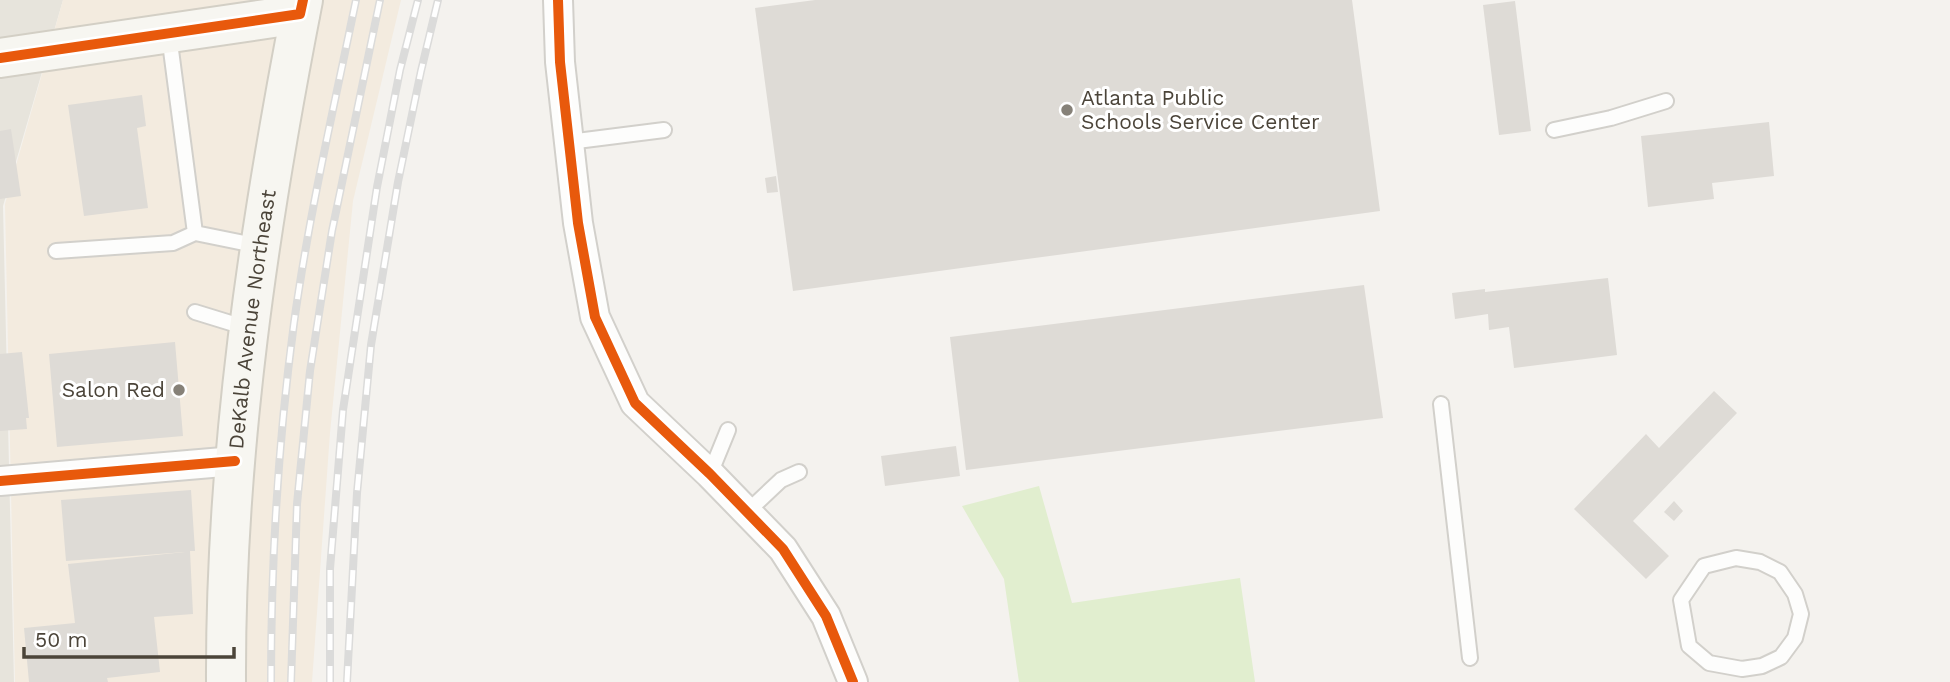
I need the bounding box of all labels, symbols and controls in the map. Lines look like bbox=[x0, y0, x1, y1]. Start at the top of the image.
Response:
place label: Atlanta Public Schools Service Center bbox=[1081, 85, 1320, 134]
marker: Atlanta Public Schools Service Center bbox=[1059, 102, 1075, 118]
street label: DeKalb Avenue Northeast bbox=[223, 187, 281, 450]
place label: Salon Red bbox=[62, 377, 165, 402]
marker: Salon Red bbox=[171, 382, 187, 398]
scale bar bbox=[24, 616, 234, 660]
text: 50 m bbox=[35, 627, 87, 652]

